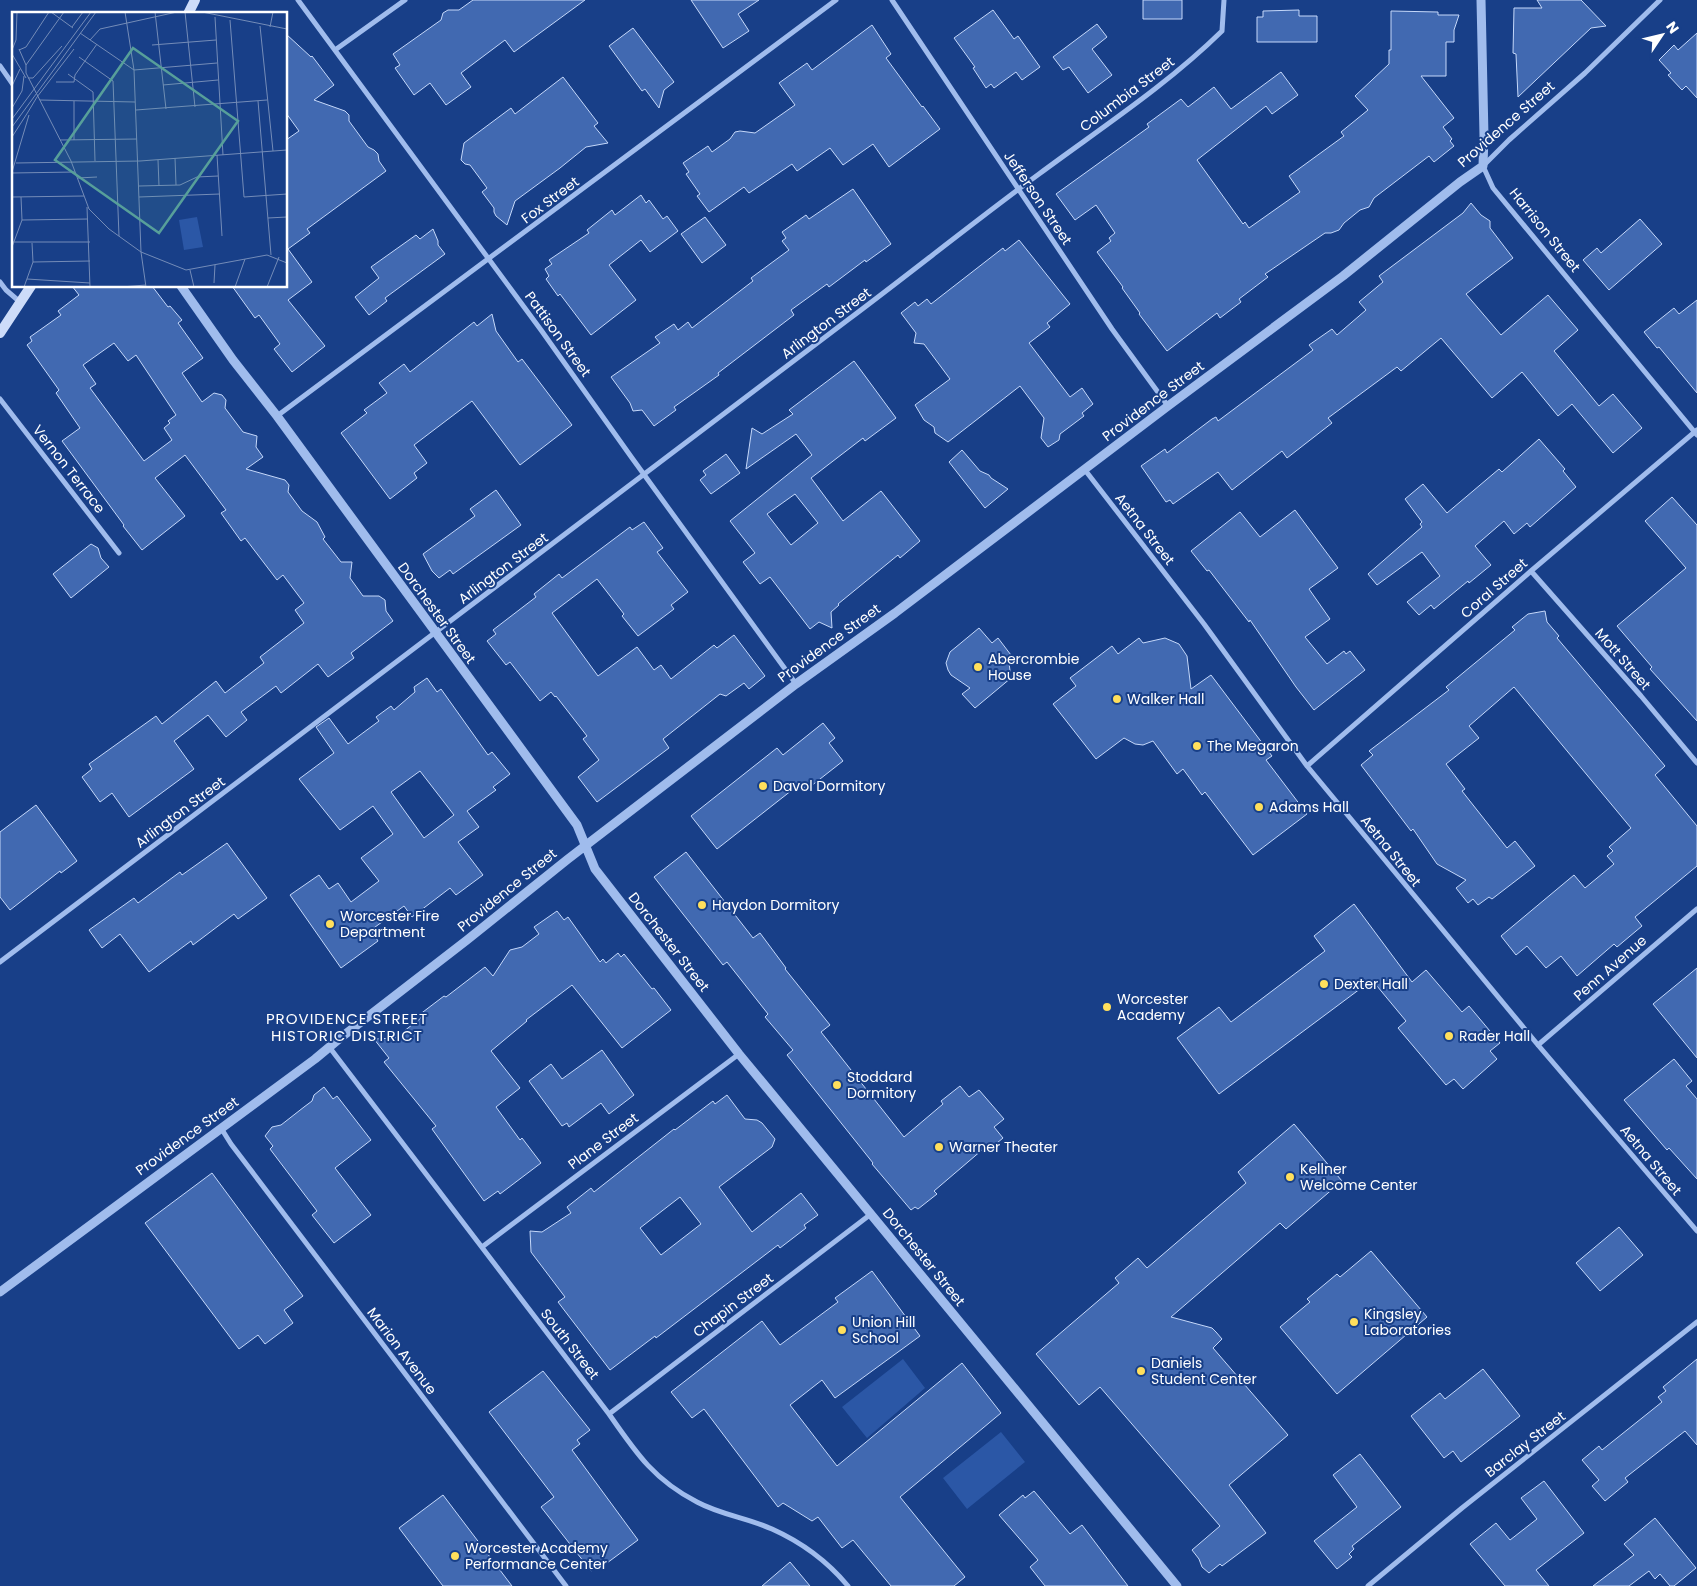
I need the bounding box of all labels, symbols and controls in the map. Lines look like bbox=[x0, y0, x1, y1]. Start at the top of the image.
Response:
north arrow bbox=[1637, 10, 1687, 60]
inset map bbox=[12, 12, 288, 288]
text: N bbox=[1661, 17, 1684, 38]
street label: Columbia Street bbox=[1076, 52, 1178, 136]
street label: Providence Street bbox=[1453, 76, 1559, 172]
street label: Jefferson Street bbox=[999, 147, 1077, 249]
street label: Fox Street bbox=[517, 172, 583, 228]
street label: Harrison Street bbox=[1505, 184, 1585, 276]
street label: Arlington Street bbox=[777, 283, 875, 363]
street label: Pattison Street bbox=[520, 287, 596, 381]
street label: Providence Street bbox=[1098, 356, 1208, 446]
street label: Vernon Terrace bbox=[28, 421, 110, 518]
street label: Aetna Street bbox=[1111, 489, 1179, 569]
street label: Arlington Street bbox=[454, 528, 552, 608]
street label: Coral Street bbox=[1456, 553, 1532, 623]
street label: Dorchester Street bbox=[393, 558, 481, 668]
street label: Providence Street bbox=[774, 599, 884, 687]
street label: Mott Street bbox=[1591, 624, 1655, 694]
place label: Abercrombie House bbox=[988, 649, 1080, 685]
marker: Abercrombie House bbox=[972, 661, 984, 673]
place label: Walker Hall bbox=[1127, 689, 1204, 709]
marker: Walker Hall bbox=[1111, 693, 1123, 705]
place label: The Megaron bbox=[1207, 736, 1299, 756]
marker: The Megaron bbox=[1191, 740, 1203, 752]
street label: Arlington Street bbox=[131, 772, 229, 852]
place label: Davol Dormitory bbox=[773, 776, 886, 796]
marker: Davol Dormitory bbox=[757, 780, 769, 792]
place label: Adams Hall bbox=[1269, 797, 1349, 817]
marker: Adams Hall bbox=[1253, 801, 1265, 813]
street label: Aetna Street bbox=[1356, 811, 1426, 891]
street label: Providence Street bbox=[453, 844, 561, 936]
street label: Dorchester Street bbox=[624, 888, 714, 996]
place label: Haydon Dormitory bbox=[712, 895, 839, 915]
marker: Haydon Dormitory bbox=[696, 899, 708, 911]
place label: Worcester Fire Department bbox=[340, 906, 440, 942]
marker: Worcester Fire Department bbox=[324, 918, 336, 930]
street label: Penn Avenue bbox=[1569, 930, 1651, 1005]
place label: Dexter Hall bbox=[1334, 974, 1408, 994]
marker: Dexter Hall bbox=[1318, 978, 1330, 990]
place label: Worcester Academy bbox=[1117, 989, 1188, 1025]
marker: Worcester Academy bbox=[1101, 1001, 1113, 1013]
district label: PROVIDENCE STREET HISTORIC DISTRICT bbox=[266, 1008, 428, 1046]
place label: Rader Hall bbox=[1459, 1026, 1530, 1046]
marker: Rader Hall bbox=[1443, 1030, 1455, 1042]
place label: Stoddard Dormitory bbox=[847, 1067, 916, 1103]
marker: Stoddard Dormitory bbox=[831, 1079, 843, 1091]
street label: Providence Street bbox=[132, 1092, 242, 1180]
street label: Plane Street bbox=[564, 1108, 642, 1174]
street label: Aetna Street bbox=[1616, 1120, 1686, 1200]
place label: Warner Theater bbox=[949, 1137, 1058, 1157]
marker: Warner Theater bbox=[933, 1141, 945, 1153]
place label: Kellner Welcome Center bbox=[1300, 1159, 1418, 1195]
marker: Kellner Welcome Center bbox=[1284, 1171, 1296, 1183]
street label: Dorchester Street bbox=[878, 1204, 970, 1310]
street label: Chapin Street bbox=[689, 1268, 777, 1342]
street label: Marion Avenue bbox=[363, 1303, 442, 1399]
street label: South Street bbox=[536, 1304, 604, 1384]
place label: Kingsley Laboratories bbox=[1364, 1304, 1451, 1340]
place label: Union Hill School bbox=[852, 1312, 916, 1348]
marker: Kingsley Laboratories bbox=[1348, 1316, 1360, 1328]
marker: Union Hill School bbox=[836, 1324, 848, 1336]
place label: Daniels Student Center bbox=[1151, 1353, 1257, 1389]
marker: Daniels Student Center bbox=[1135, 1365, 1147, 1377]
street label: Barclay Street bbox=[1481, 1406, 1569, 1482]
place label: Worcester Academy Performance Center bbox=[465, 1538, 608, 1574]
marker: Worcester Academy Performance Center bbox=[449, 1550, 461, 1562]

